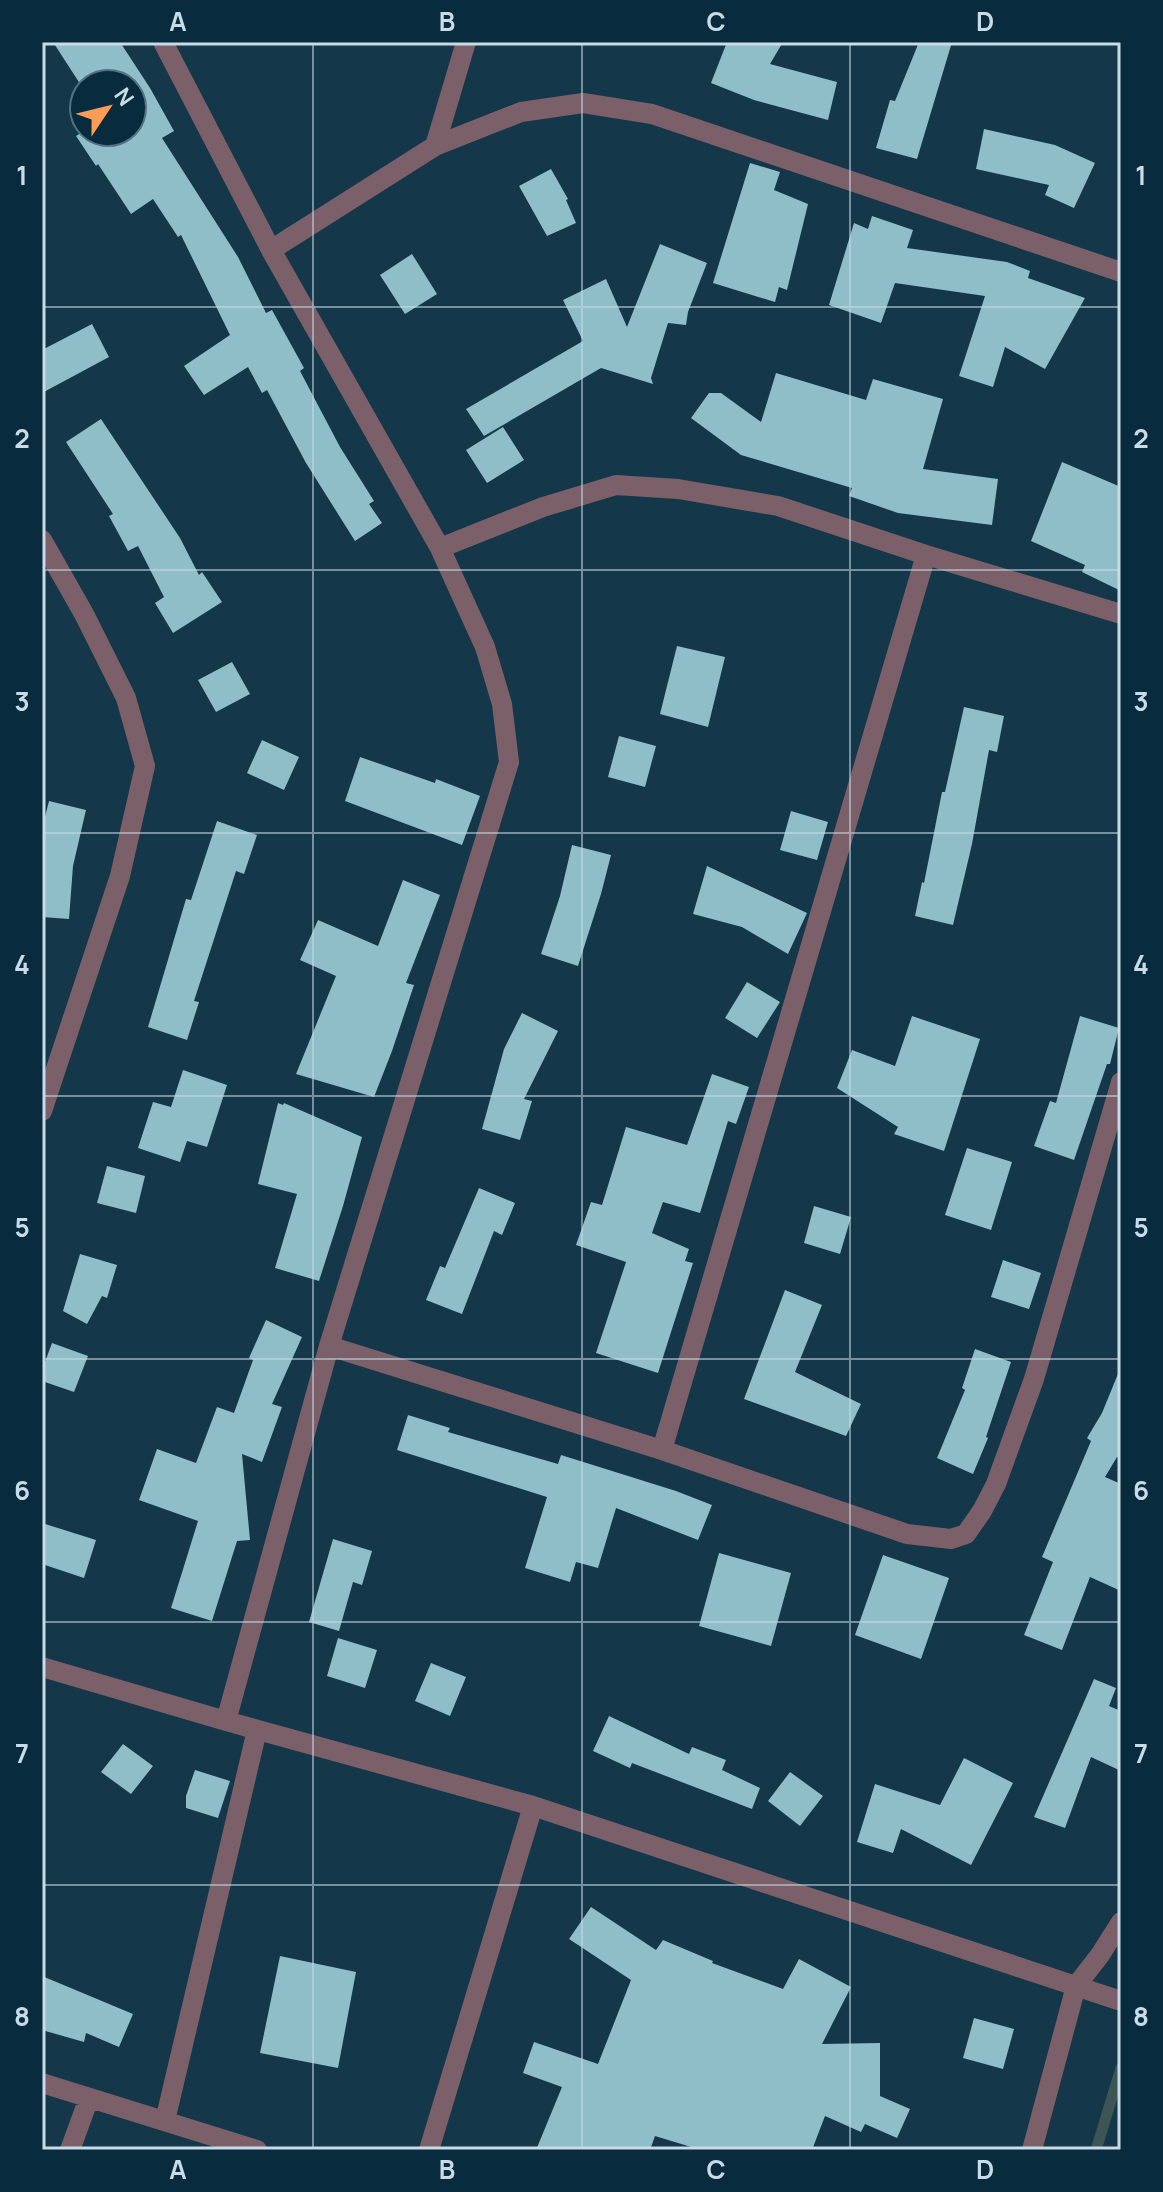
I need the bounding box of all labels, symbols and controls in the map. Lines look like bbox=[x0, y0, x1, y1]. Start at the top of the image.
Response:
text: A bbox=[169, 3, 187, 39]
text: B bbox=[439, 3, 455, 39]
text: C bbox=[706, 3, 726, 39]
text: D bbox=[976, 3, 994, 39]
north arrow bbox=[68, 68, 148, 148]
text: N bbox=[108, 81, 141, 112]
text: 1 bbox=[16, 157, 28, 193]
text: 1 bbox=[1135, 157, 1147, 193]
text: 2 bbox=[14, 420, 30, 456]
text: 2 bbox=[1133, 420, 1149, 456]
text: 3 bbox=[14, 683, 30, 719]
text: 3 bbox=[1133, 683, 1149, 719]
text: 4 bbox=[14, 946, 30, 982]
text: 4 bbox=[1133, 946, 1149, 982]
text: 5 bbox=[14, 1209, 30, 1245]
text: 5 bbox=[1133, 1209, 1149, 1245]
text: 6 bbox=[14, 1472, 30, 1508]
text: 6 bbox=[1133, 1472, 1149, 1508]
text: 7 bbox=[15, 1735, 29, 1771]
text: 7 bbox=[1134, 1735, 1148, 1771]
text: 8 bbox=[14, 1998, 30, 2034]
text: 8 bbox=[1133, 1998, 1149, 2034]
text: A bbox=[169, 2151, 187, 2187]
text: B bbox=[439, 2151, 455, 2187]
text: C bbox=[706, 2151, 726, 2187]
text: D bbox=[976, 2151, 994, 2187]

